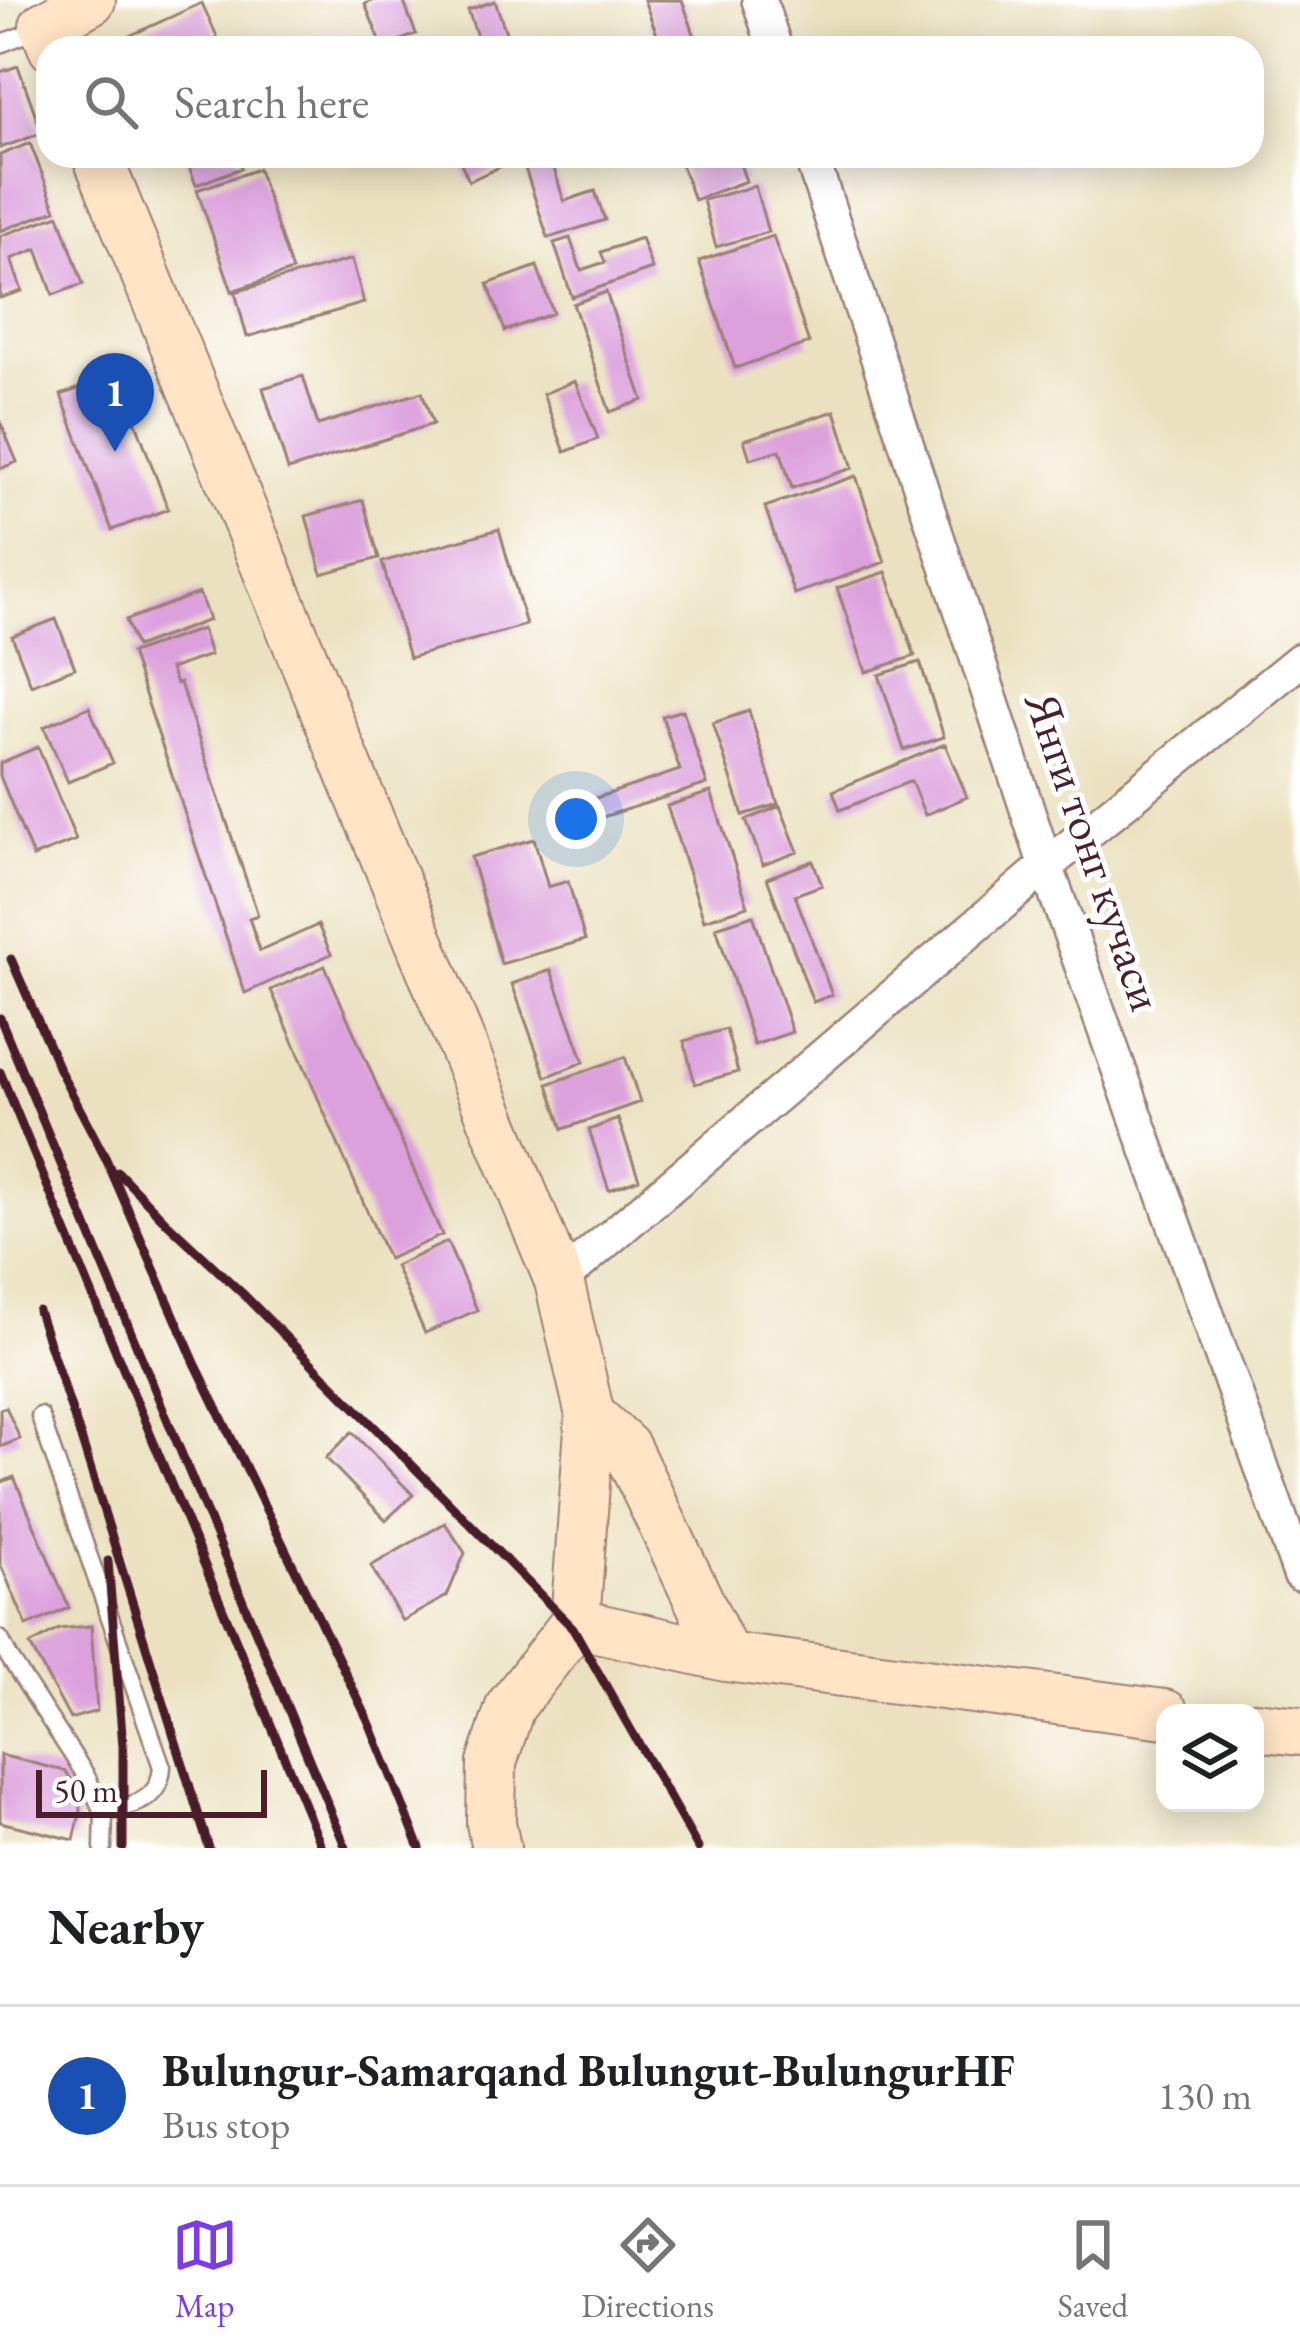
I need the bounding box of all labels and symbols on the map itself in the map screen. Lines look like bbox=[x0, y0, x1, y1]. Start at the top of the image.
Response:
pin: 1 bbox=[76, 353, 154, 452]
street label: Янги тонг кучаси bbox=[1011, 683, 1179, 1019]
your location bbox=[546, 789, 606, 849]
scale bar bbox=[36, 1764, 267, 1817]

